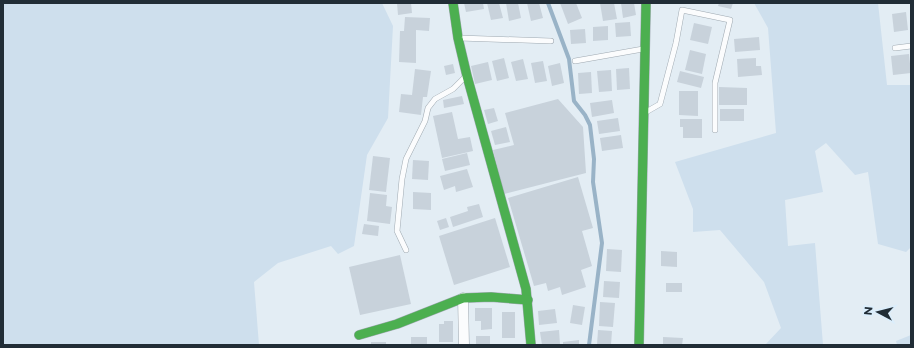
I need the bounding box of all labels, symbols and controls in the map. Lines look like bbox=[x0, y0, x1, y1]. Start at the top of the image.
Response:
north arrow bbox=[858, 292, 898, 332]
text: N bbox=[861, 306, 876, 316]

